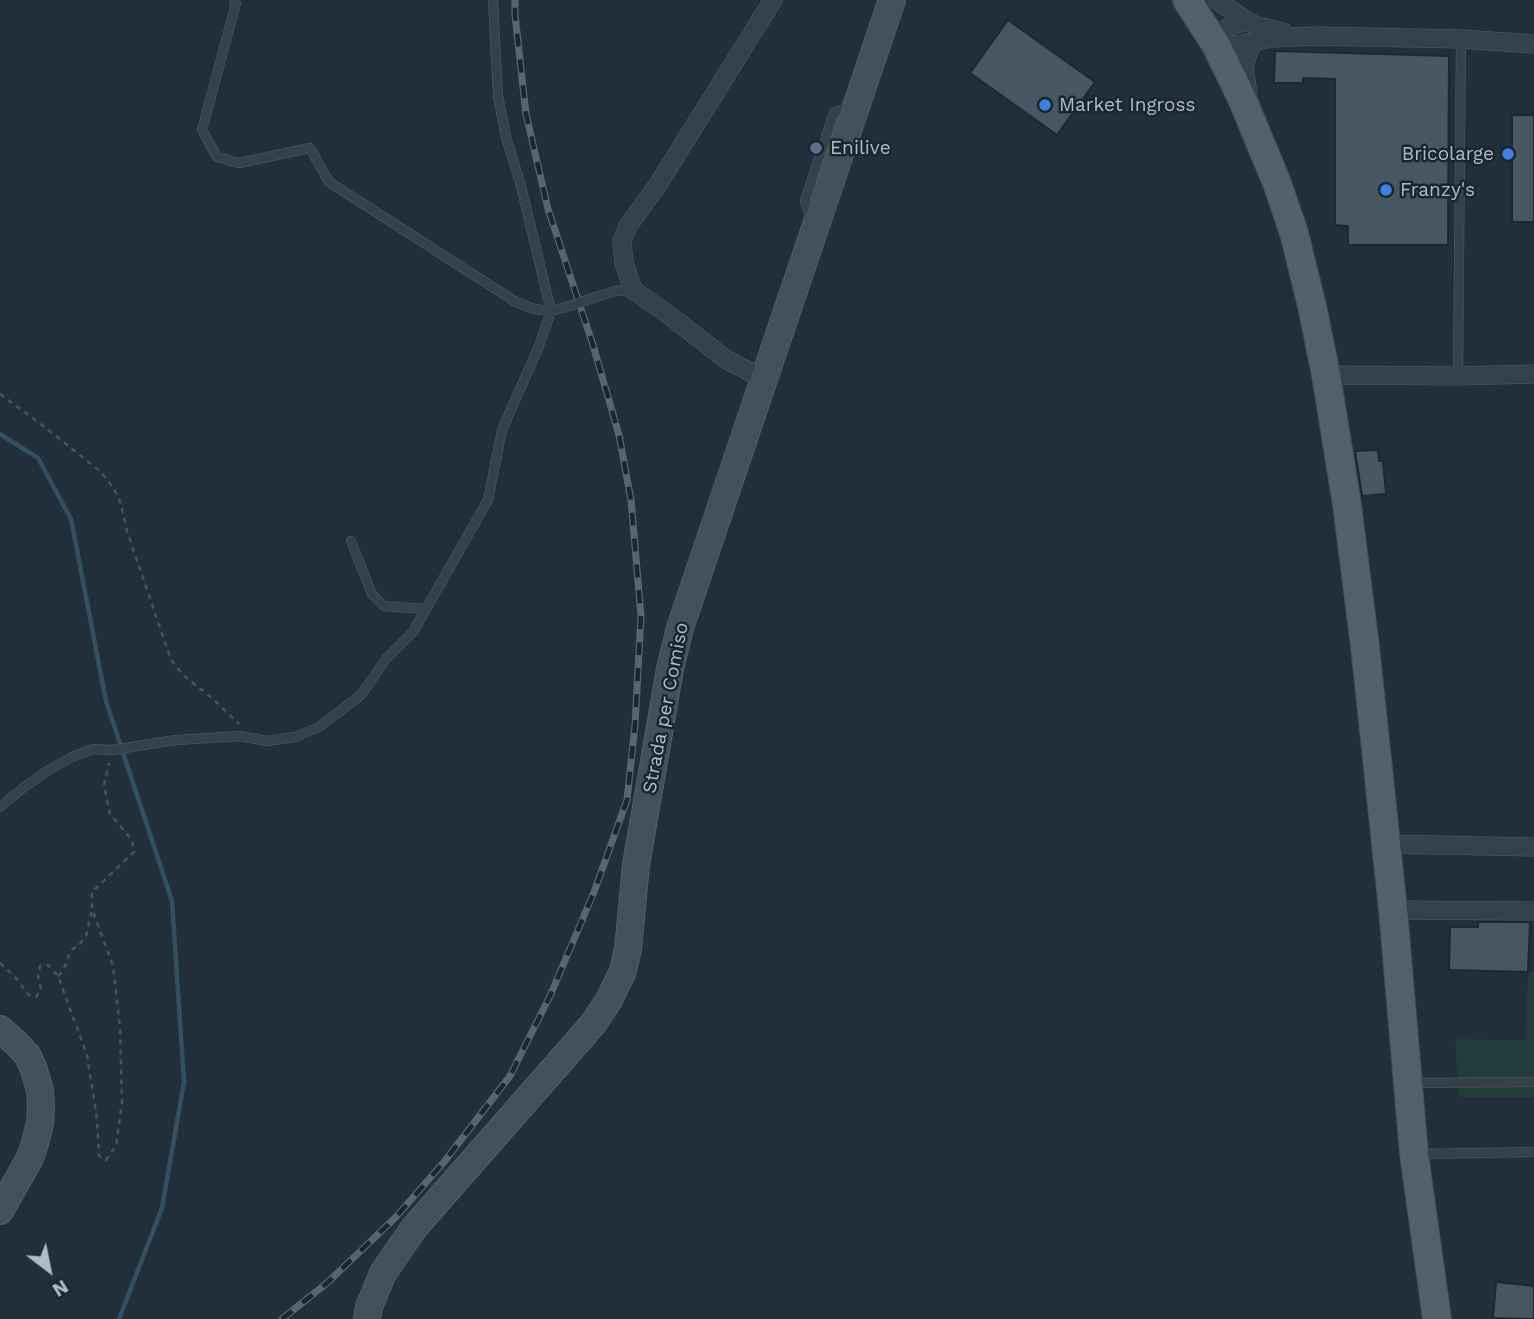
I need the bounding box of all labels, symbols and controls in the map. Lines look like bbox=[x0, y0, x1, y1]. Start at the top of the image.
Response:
place label: Market Ingross bbox=[1059, 94, 1195, 116]
marker: Market Ingross bbox=[1037, 97, 1053, 113]
place label: Enilive bbox=[830, 137, 891, 159]
marker: Enilive bbox=[808, 140, 824, 156]
place label: Bricolarge bbox=[1402, 143, 1494, 165]
marker: Bricolarge bbox=[1500, 146, 1516, 162]
place label: Franzy's bbox=[1400, 179, 1475, 201]
marker: Franzy's bbox=[1378, 182, 1394, 198]
street label: Strada per Comiso bbox=[638, 621, 694, 795]
north arrow bbox=[14, 1235, 84, 1305]
text: N bbox=[48, 1275, 72, 1302]

